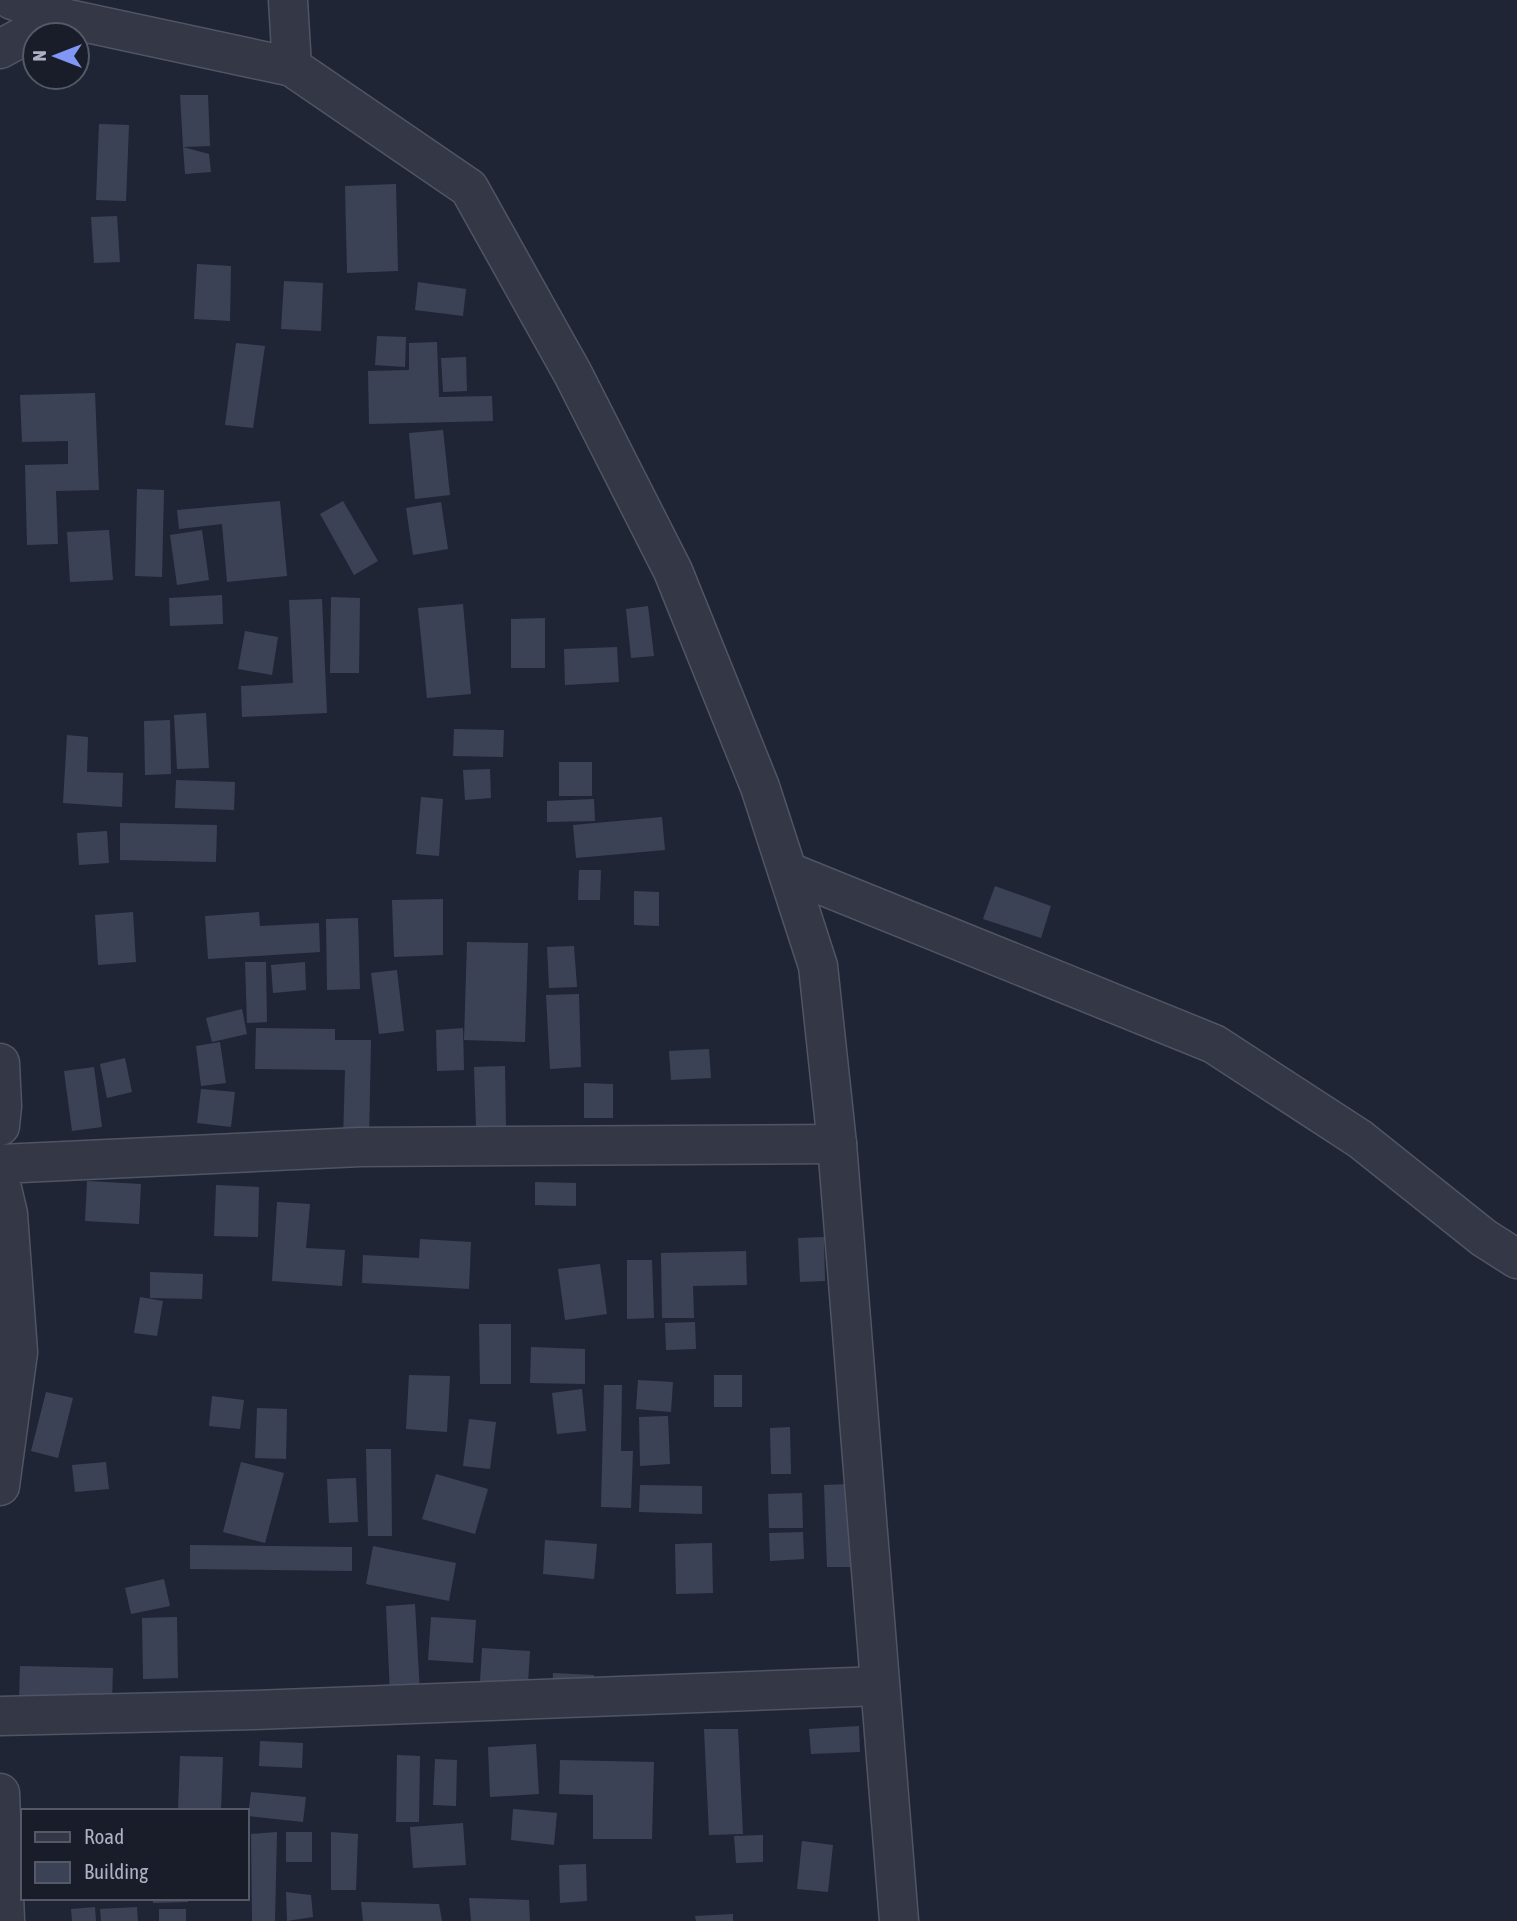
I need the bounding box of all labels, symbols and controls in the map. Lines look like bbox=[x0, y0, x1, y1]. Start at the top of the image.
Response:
north arrow bbox=[21, 21, 91, 91]
text: N bbox=[28, 50, 50, 62]
legend bbox=[21, 1809, 248, 1900]
text: Road bbox=[84, 1824, 124, 1848]
text: Building bbox=[84, 1859, 148, 1883]

